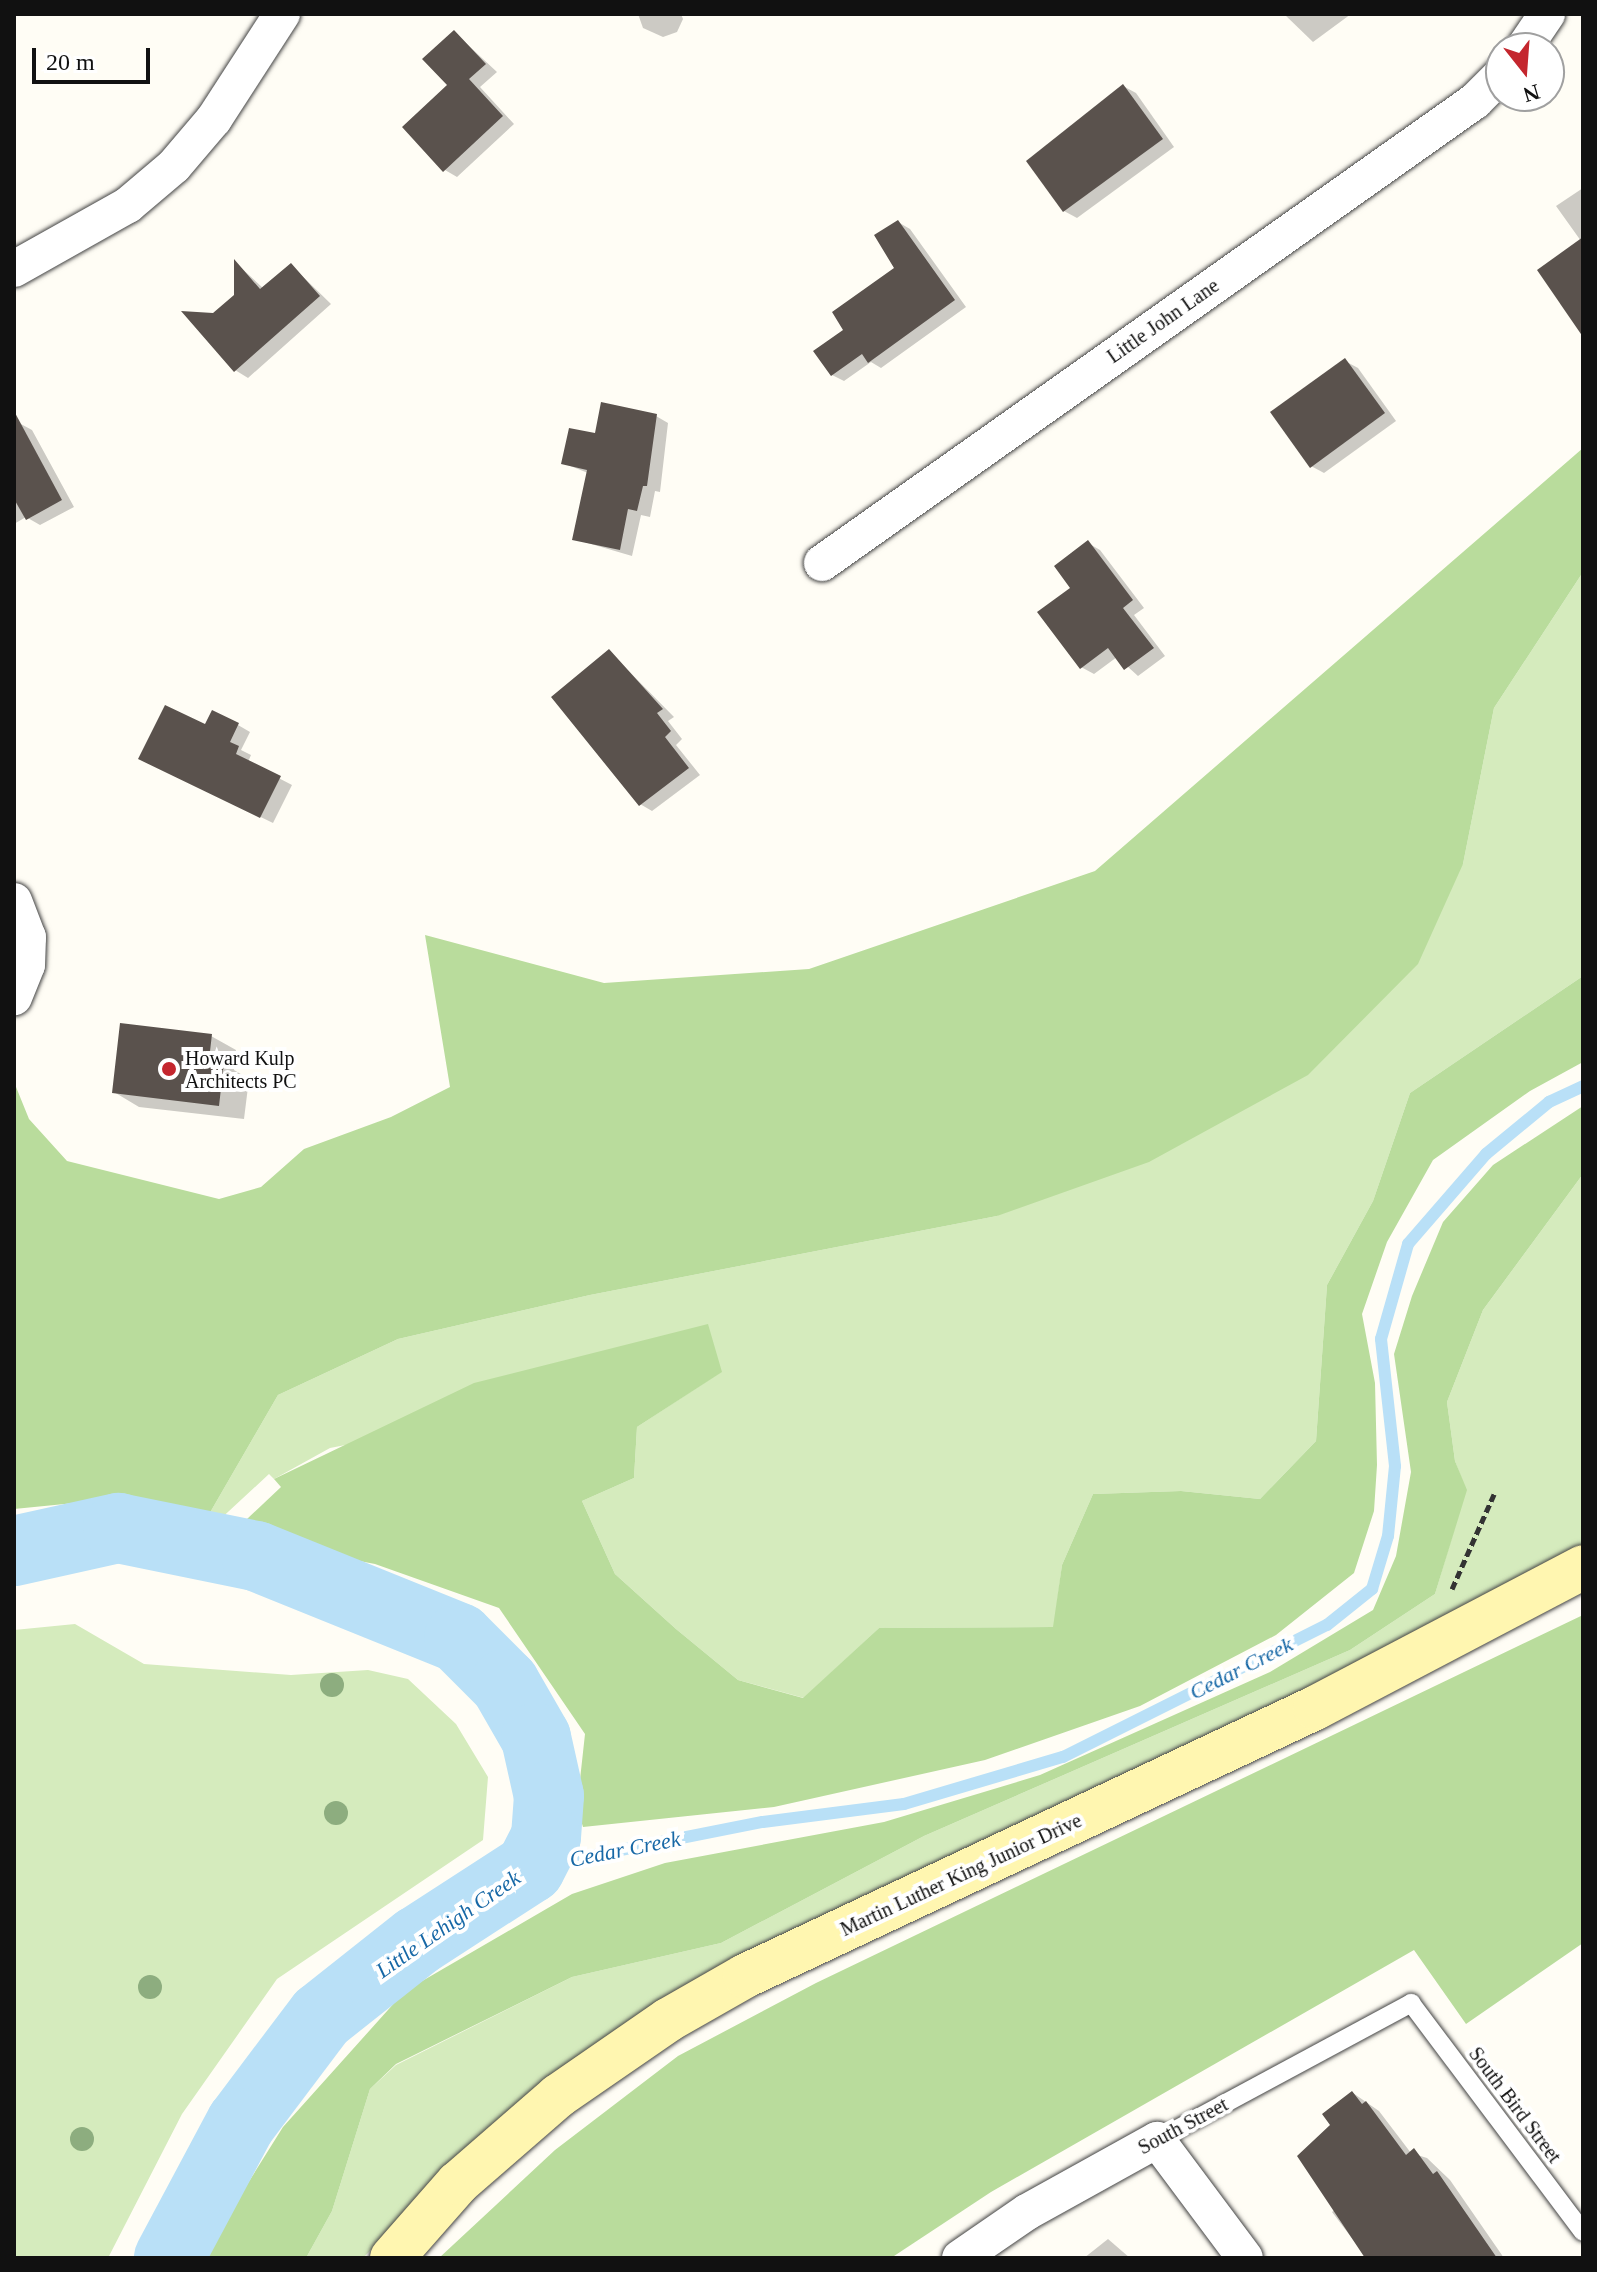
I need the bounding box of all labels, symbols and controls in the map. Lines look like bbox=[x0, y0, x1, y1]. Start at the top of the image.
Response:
scale bar bbox=[36, 32, 154, 82]
north arrow bbox=[1485, 32, 1565, 112]
text: 20 m bbox=[46, 49, 95, 75]
text: N bbox=[1520, 79, 1543, 108]
street label: Little John Lane bbox=[1102, 274, 1224, 368]
place label: Howard Kulp Architects PC bbox=[185, 1046, 297, 1093]
marker: Howard Kulp Architects PC bbox=[160, 1060, 178, 1078]
water label: Cedar Creek bbox=[1185, 1631, 1297, 1705]
street label: Martin Luther King Junior Drive bbox=[837, 1808, 1085, 1942]
water label: Cedar Creek bbox=[567, 1825, 683, 1873]
water label: Little Lehigh Creek bbox=[371, 1864, 525, 1984]
street label: South Bird Street bbox=[1464, 2042, 1566, 2168]
street label: South Street bbox=[1134, 2092, 1232, 2160]

